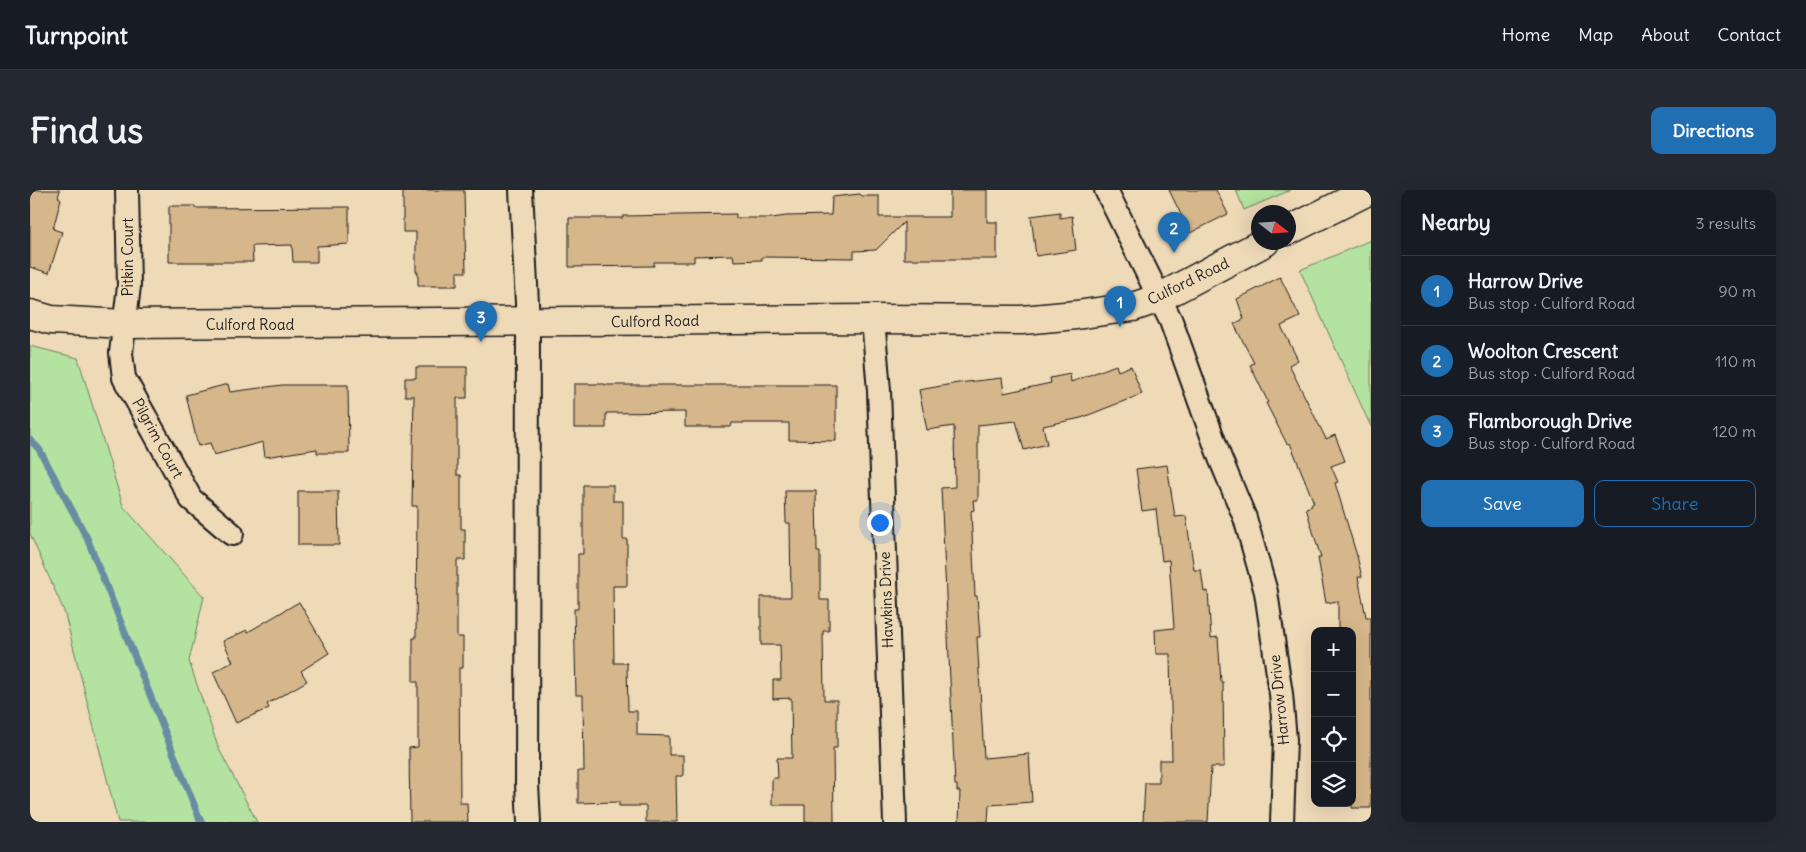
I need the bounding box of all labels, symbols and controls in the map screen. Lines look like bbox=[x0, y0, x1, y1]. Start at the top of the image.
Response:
text: Turnpoint bbox=[25, 20, 128, 50]
text: Home bbox=[1502, 23, 1550, 46]
text: Map bbox=[1578, 23, 1613, 46]
text: About bbox=[1641, 23, 1689, 46]
text: Contact bbox=[1717, 23, 1781, 46]
button: Directions bbox=[1651, 107, 1776, 154]
text: Find us bbox=[30, 108, 143, 152]
north arrow bbox=[1251, 205, 1296, 250]
text: Nearby bbox=[1421, 209, 1491, 236]
pin: 2 bbox=[1158, 212, 1190, 253]
text: 3 results bbox=[1696, 213, 1756, 233]
street label: Pitkin Court bbox=[118, 218, 137, 296]
street label: Culford Road bbox=[1144, 253, 1232, 309]
text: Harrow Drive bbox=[1468, 269, 1583, 293]
text: 1 bbox=[1434, 281, 1440, 301]
text: 90 m bbox=[1718, 281, 1756, 301]
pin: 1 bbox=[1104, 286, 1136, 327]
text: Bus stop · Culford Road bbox=[1468, 293, 1635, 313]
pin: 3 bbox=[465, 301, 497, 342]
street label: Culford Road bbox=[611, 311, 700, 331]
street label: Culford Road bbox=[206, 315, 294, 334]
text: Woolton Crescent bbox=[1468, 339, 1618, 363]
text: 2 bbox=[1433, 351, 1441, 371]
text: 110 m bbox=[1715, 351, 1756, 371]
text: Bus stop · Culford Road bbox=[1468, 363, 1635, 383]
street label: Pilgrim Court bbox=[128, 395, 188, 481]
text: Flamborough Drive bbox=[1468, 409, 1632, 433]
text: 3 bbox=[1432, 421, 1442, 441]
text: 120 m bbox=[1713, 421, 1756, 441]
text: Bus stop · Culford Road bbox=[1468, 433, 1635, 453]
button: Save bbox=[1421, 480, 1584, 527]
button: Share bbox=[1594, 480, 1756, 527]
your location bbox=[867, 510, 893, 536]
street label: Hawkins Drive bbox=[875, 551, 897, 649]
map controls bbox=[1311, 627, 1356, 807]
button: + bbox=[1311, 627, 1356, 672]
street label: Harrow Drive bbox=[1265, 654, 1293, 746]
button: − bbox=[1311, 672, 1356, 717]
button: locate bbox=[1311, 717, 1356, 762]
button: layers bbox=[1311, 762, 1356, 807]

